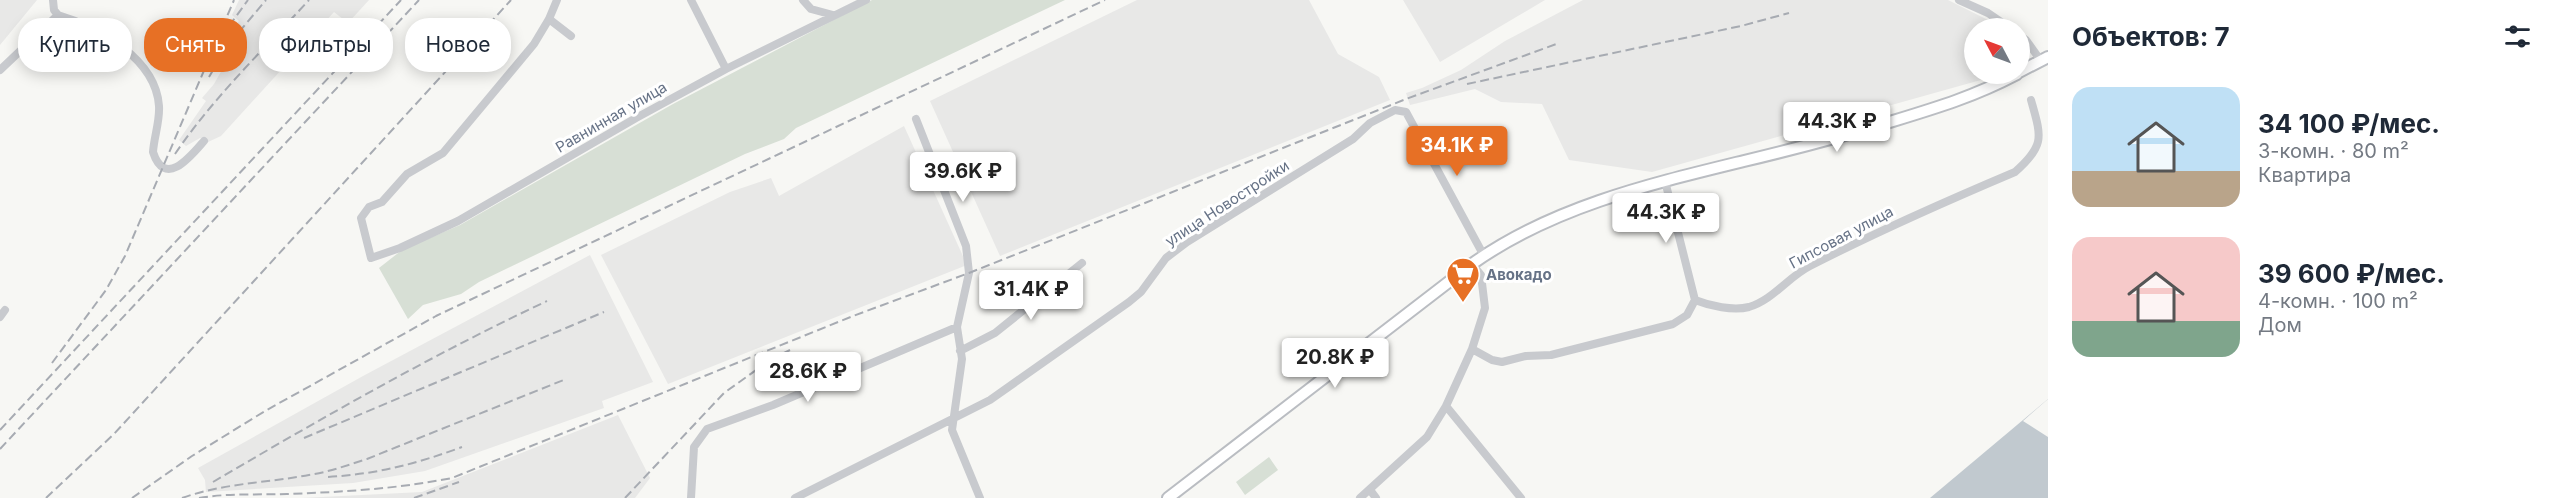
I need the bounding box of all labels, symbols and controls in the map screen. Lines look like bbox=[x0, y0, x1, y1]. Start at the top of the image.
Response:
chip: Купить bbox=[18, 18, 132, 72]
chip: Снять bbox=[144, 18, 247, 72]
chip: Фильтры bbox=[259, 18, 393, 72]
chip: Новое bbox=[405, 18, 511, 72]
north arrow bbox=[1964, 18, 2030, 84]
map controls bbox=[1964, 18, 2030, 84]
icon: filters bbox=[2501, 20, 2534, 53]
text: Объектов: 7 bbox=[2072, 21, 2230, 52]
street label: Равнинная улица bbox=[552, 77, 670, 157]
pin: 44.3K ₽ bbox=[1782, 102, 1892, 153]
text: 34 100 ₽/мес. bbox=[2258, 108, 2440, 139]
text: 44.3K ₽ bbox=[1797, 109, 1877, 133]
icon: home bbox=[2120, 111, 2192, 183]
pin: 34.1K ₽ bbox=[1402, 126, 1512, 177]
text: 34.1K ₽ bbox=[1420, 133, 1494, 157]
text: 3-комн. · 80 m² bbox=[2258, 139, 2409, 163]
pin: 39.6K ₽ bbox=[908, 152, 1018, 203]
street label: улица Новостройки bbox=[1161, 156, 1293, 250]
text: 39.6K ₽ bbox=[924, 159, 1002, 183]
text: Квартира bbox=[2258, 163, 2351, 187]
pin: 44.3K ₽ bbox=[1611, 193, 1721, 244]
text: 44.3K ₽ bbox=[1626, 200, 1706, 224]
street label: Гипсовая улица bbox=[1786, 202, 1896, 272]
supermarket icon: Авокадо bbox=[1445, 256, 1481, 303]
text: 39 600 ₽/мес. bbox=[2258, 258, 2445, 289]
icon: home bbox=[2120, 261, 2192, 333]
place label: Авокадо bbox=[1486, 265, 1552, 284]
pin: 31.4K ₽ bbox=[976, 270, 1086, 321]
text: 31.4K ₽ bbox=[993, 277, 1069, 301]
text: 4-комн. · 100 m² bbox=[2258, 289, 2418, 313]
text: Дом bbox=[2258, 313, 2302, 337]
pin: 20.8K ₽ bbox=[1280, 338, 1390, 389]
text: 20.8K ₽ bbox=[1296, 345, 1374, 369]
pin: 28.6K ₽ bbox=[753, 352, 863, 403]
text: 28.6K ₽ bbox=[769, 359, 847, 383]

